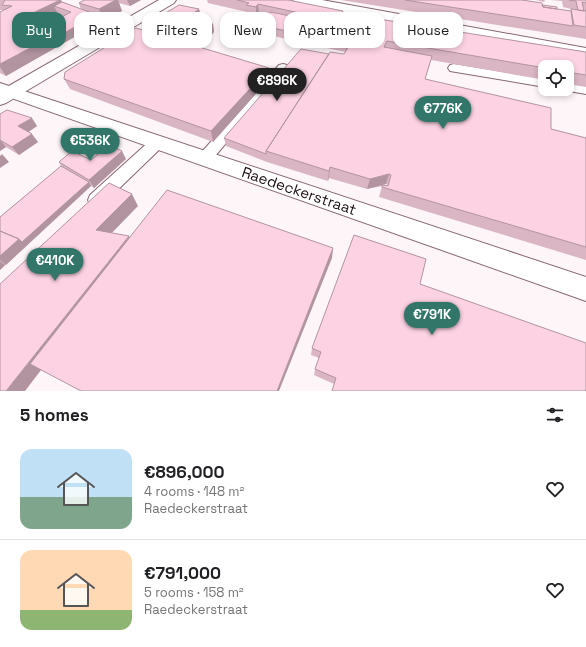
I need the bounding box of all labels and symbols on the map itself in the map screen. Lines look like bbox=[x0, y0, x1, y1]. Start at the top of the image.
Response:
pin: €896K bbox=[249, 68, 305, 102]
pin: €776K bbox=[415, 96, 471, 130]
pin: €536K bbox=[62, 128, 118, 162]
street label: Raedeckerstraat bbox=[239, 162, 359, 219]
pin: €410K bbox=[27, 248, 83, 282]
pin: €791K bbox=[404, 302, 460, 336]

